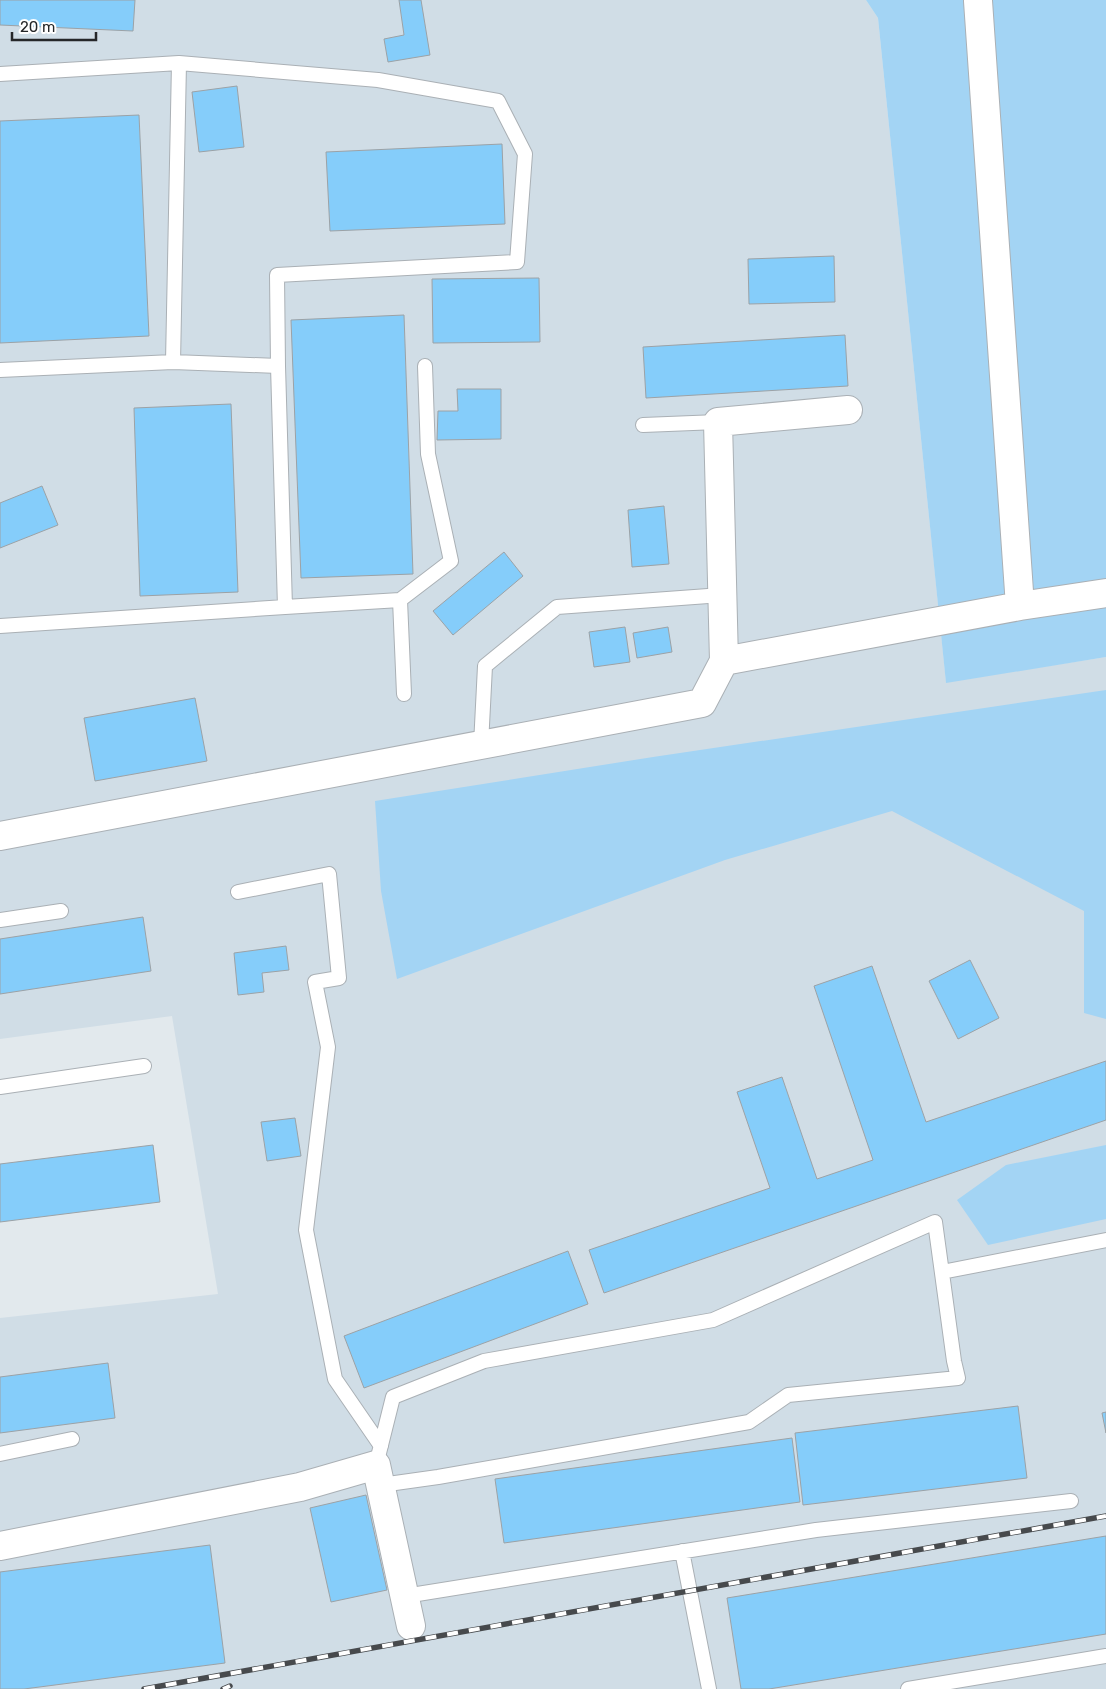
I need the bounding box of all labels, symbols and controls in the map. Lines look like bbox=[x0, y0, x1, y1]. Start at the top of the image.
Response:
scale bar bbox=[12, 10, 96, 42]
text: 20 m bbox=[20, 18, 55, 36]

